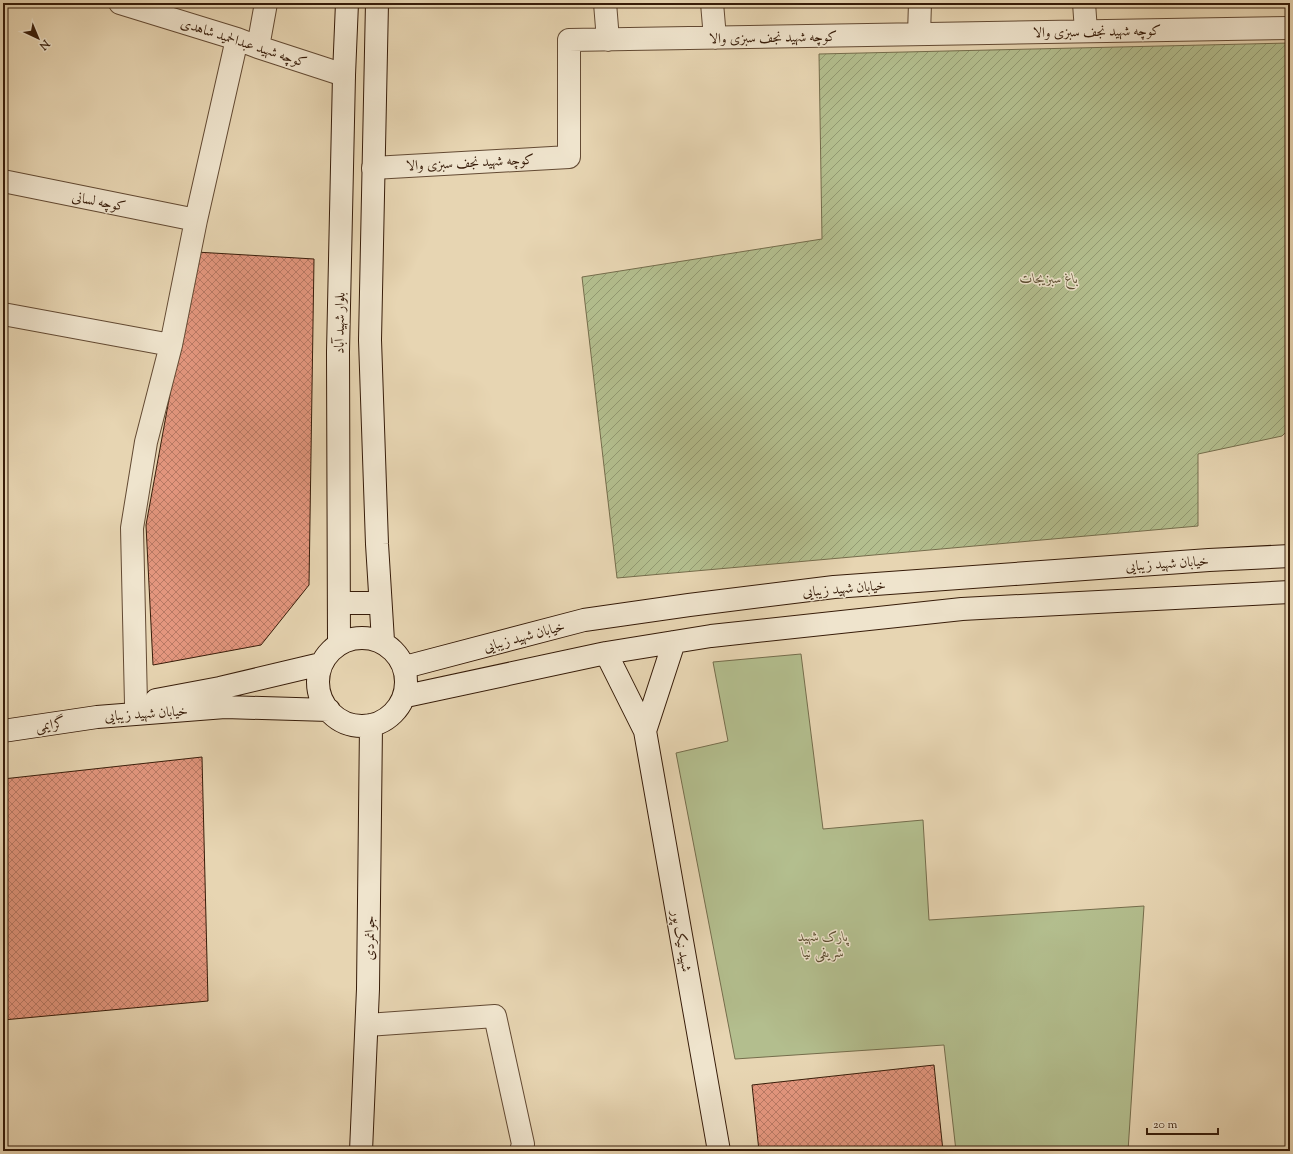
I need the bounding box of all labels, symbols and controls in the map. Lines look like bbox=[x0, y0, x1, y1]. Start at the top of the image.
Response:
street label: کوچه شهید عبدالحمید شاهدی bbox=[178, 14, 309, 74]
north arrow bbox=[18, 18, 58, 58]
street label: کوچه شهید نجف سبزی والا bbox=[1033, 22, 1161, 44]
street label: کوچه شهید نجف سبزی والا bbox=[709, 28, 837, 50]
text: N bbox=[35, 35, 54, 53]
street label: کوچه شهید نجف سبزی والا bbox=[406, 151, 535, 177]
street label: کوچه لسانی bbox=[70, 188, 127, 218]
park label: باغ سبزیجات bbox=[1020, 270, 1079, 290]
street label: بلوار شهید آباد bbox=[330, 292, 352, 354]
street label: خیابان شهید زیبایی bbox=[1125, 552, 1210, 578]
street label: خیابان شهید زیبایی bbox=[802, 576, 887, 604]
street label: خیابان شهید زیبایی bbox=[482, 617, 567, 658]
street label: خیابان شهید زیبایی bbox=[104, 702, 189, 728]
street label: گرایمی bbox=[34, 713, 66, 738]
street label: شهید نیک پور bbox=[664, 907, 695, 974]
street label: جوانمردی bbox=[361, 915, 381, 961]
park label: پارک شهید شریفی نیا bbox=[798, 928, 850, 964]
scale bar bbox=[1147, 1110, 1218, 1136]
text: 20 m bbox=[1153, 1116, 1178, 1134]

